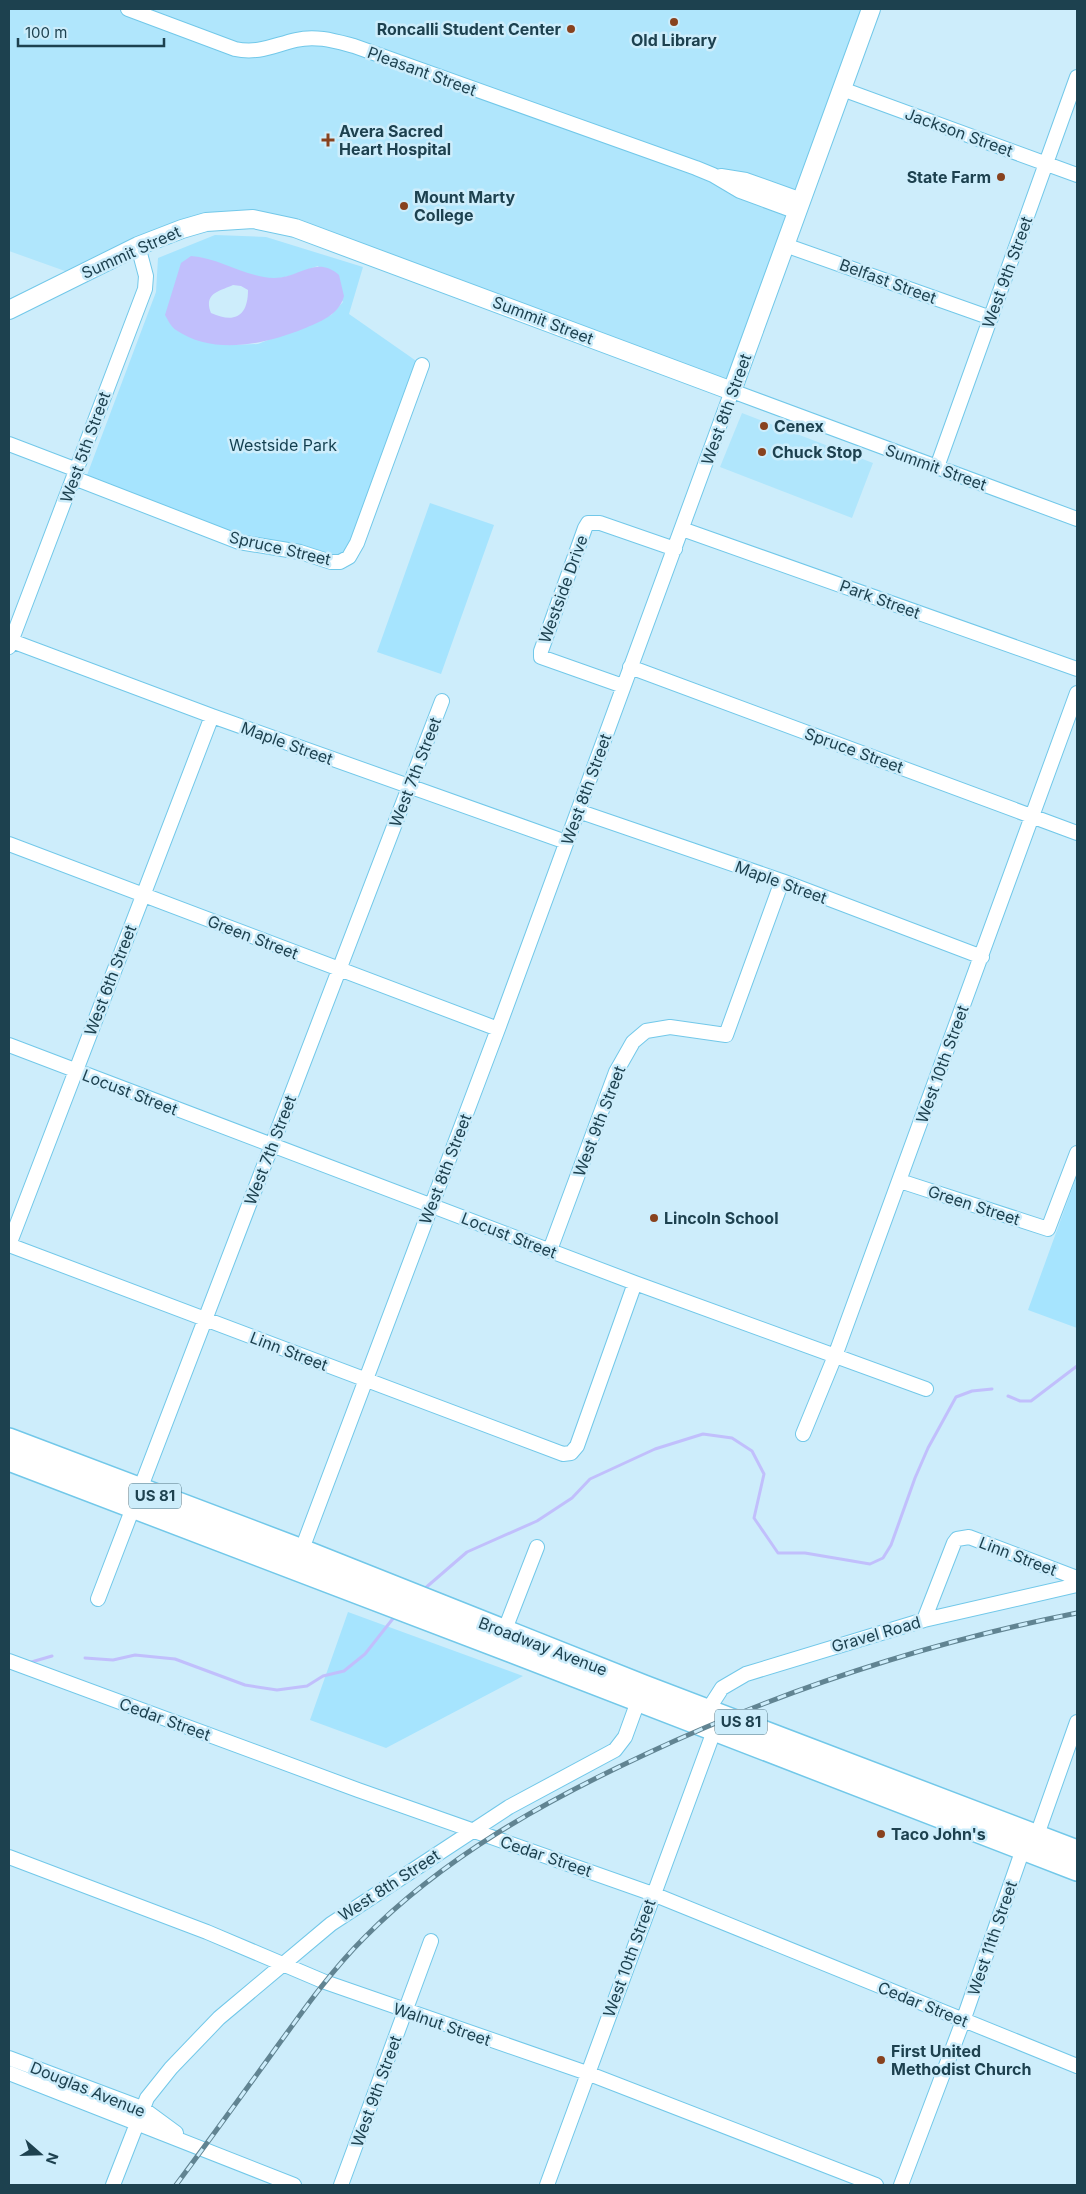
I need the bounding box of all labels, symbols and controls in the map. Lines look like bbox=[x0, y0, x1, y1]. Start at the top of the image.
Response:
scale bar bbox=[18, 15, 164, 47]
marker: Old Library bbox=[668, 16, 680, 28]
place label: Roncalli Student Center bbox=[377, 19, 561, 39]
text: 100 m bbox=[25, 23, 67, 42]
marker: Roncalli Student Center bbox=[565, 23, 577, 35]
place label: Old Library bbox=[631, 30, 717, 50]
street label: Pleasant Street bbox=[365, 42, 479, 100]
street label: Jackson Street bbox=[902, 103, 1016, 161]
place label: Avera Sacred Heart Hospital bbox=[339, 121, 451, 159]
marker: Avera Sacred Heart Hospital bbox=[321, 133, 335, 147]
place label: State Farm bbox=[907, 167, 991, 187]
marker: State Farm bbox=[995, 171, 1007, 183]
place label: Mount Marty College bbox=[414, 187, 516, 225]
marker: Mount Marty College bbox=[398, 200, 410, 212]
street label: West 9th Street bbox=[978, 214, 1036, 330]
street label: Summit Street bbox=[78, 221, 184, 283]
street label: Belfast Street bbox=[837, 254, 939, 308]
street label: Summit Street bbox=[490, 292, 596, 348]
street label: West 8th Street bbox=[697, 351, 755, 467]
street label: West 5th Street bbox=[56, 389, 114, 505]
place label: Cenex bbox=[774, 416, 824, 436]
marker: Cenex bbox=[758, 420, 770, 432]
park label: Westside Park bbox=[229, 435, 337, 455]
street label: Summit Street bbox=[883, 439, 989, 495]
place label: Chuck Stop bbox=[772, 442, 862, 462]
marker: Chuck Stop bbox=[756, 446, 768, 458]
street label: Spruce Street bbox=[227, 527, 333, 569]
street label: Westside Drive bbox=[534, 532, 592, 646]
street label: Park Street bbox=[837, 575, 923, 623]
street label: West 7th Street bbox=[385, 714, 445, 830]
street label: Maple Street bbox=[238, 717, 336, 769]
street label: Spruce Street bbox=[802, 723, 906, 777]
street label: West 8th Street bbox=[557, 731, 615, 847]
street label: Maple Street bbox=[732, 856, 830, 908]
street label: Green Street bbox=[205, 911, 301, 963]
street label: West 6th Street bbox=[80, 922, 140, 1038]
street label: West 10th Street bbox=[911, 1002, 973, 1126]
street label: West 9th Street bbox=[569, 1063, 629, 1179]
street label: Locust Street bbox=[79, 1065, 181, 1119]
street label: West 7th Street bbox=[240, 1092, 300, 1208]
street label: West 8th Street bbox=[415, 1111, 475, 1227]
street label: Green Street bbox=[926, 1181, 1022, 1229]
street label: Locust Street bbox=[458, 1208, 560, 1262]
place label: Lincoln School bbox=[664, 1208, 778, 1228]
marker: Lincoln School bbox=[648, 1212, 660, 1224]
street label: Linn Street bbox=[247, 1327, 331, 1375]
road number: US 81 bbox=[129, 1484, 181, 1508]
street label: Linn Street bbox=[976, 1532, 1060, 1580]
street label: Broadway Avenue bbox=[476, 1612, 610, 1680]
street label: Gravel Road bbox=[829, 1612, 923, 1656]
street label: Cedar Street bbox=[117, 1693, 213, 1745]
road number: US 81 bbox=[715, 1710, 767, 1734]
place label: Taco John's bbox=[891, 1824, 986, 1844]
marker: Taco John's bbox=[875, 1828, 887, 1840]
street label: Cedar Street bbox=[498, 1831, 594, 1881]
street label: West 8th Street bbox=[335, 1845, 443, 1925]
street label: West 11th Street bbox=[963, 1878, 1021, 1998]
street label: West 10th Street bbox=[598, 1896, 660, 2020]
street label: Cedar Street bbox=[875, 1977, 971, 2031]
street label: Walnut Street bbox=[391, 1998, 493, 2050]
street label: West 9th Street bbox=[347, 2033, 405, 2149]
place label: First United Methodist Church bbox=[891, 2041, 1031, 2079]
marker: First United Methodist Church bbox=[875, 2054, 887, 2066]
street label: Douglas Avenue bbox=[28, 2057, 148, 2121]
north arrow bbox=[15, 2129, 65, 2179]
text: N bbox=[43, 2151, 62, 2167]

